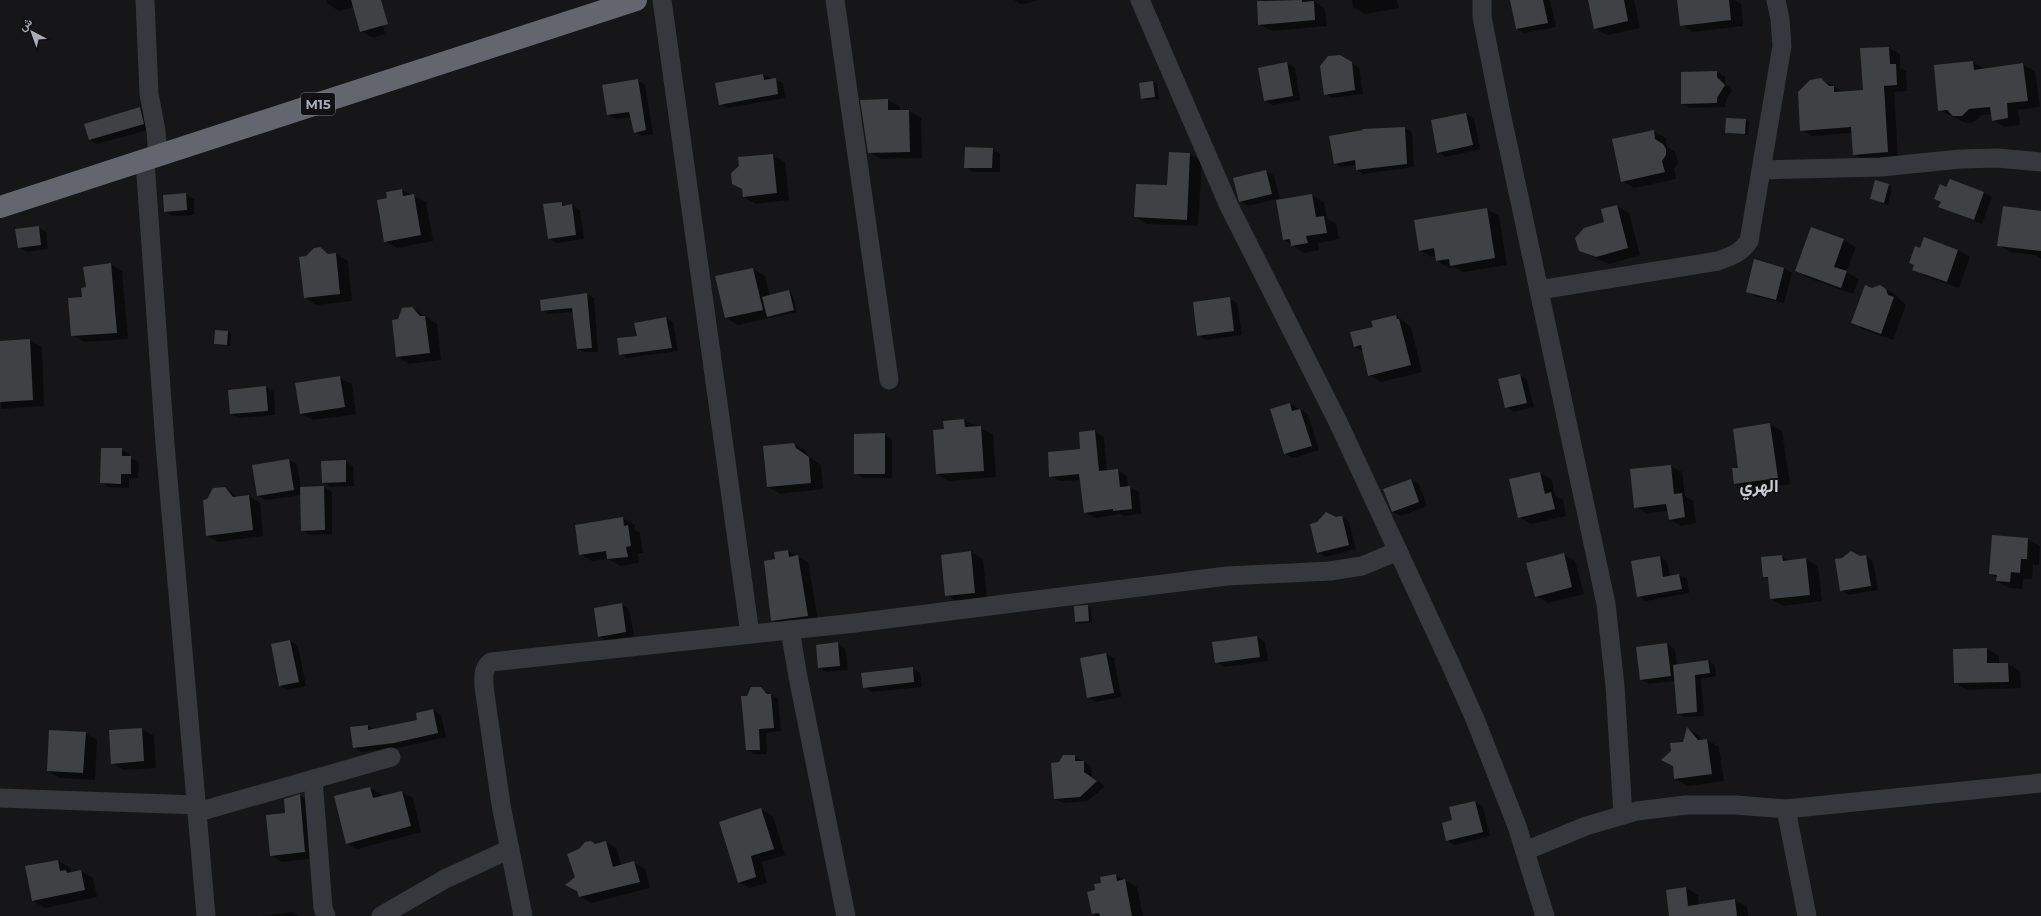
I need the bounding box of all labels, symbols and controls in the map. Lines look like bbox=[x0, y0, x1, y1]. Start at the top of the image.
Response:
north arrow bbox=[12, 12, 52, 52]
text: ش bbox=[16, 15, 35, 34]
road number: M15 bbox=[301, 93, 335, 115]
district label: الهري bbox=[1739, 475, 1779, 501]

